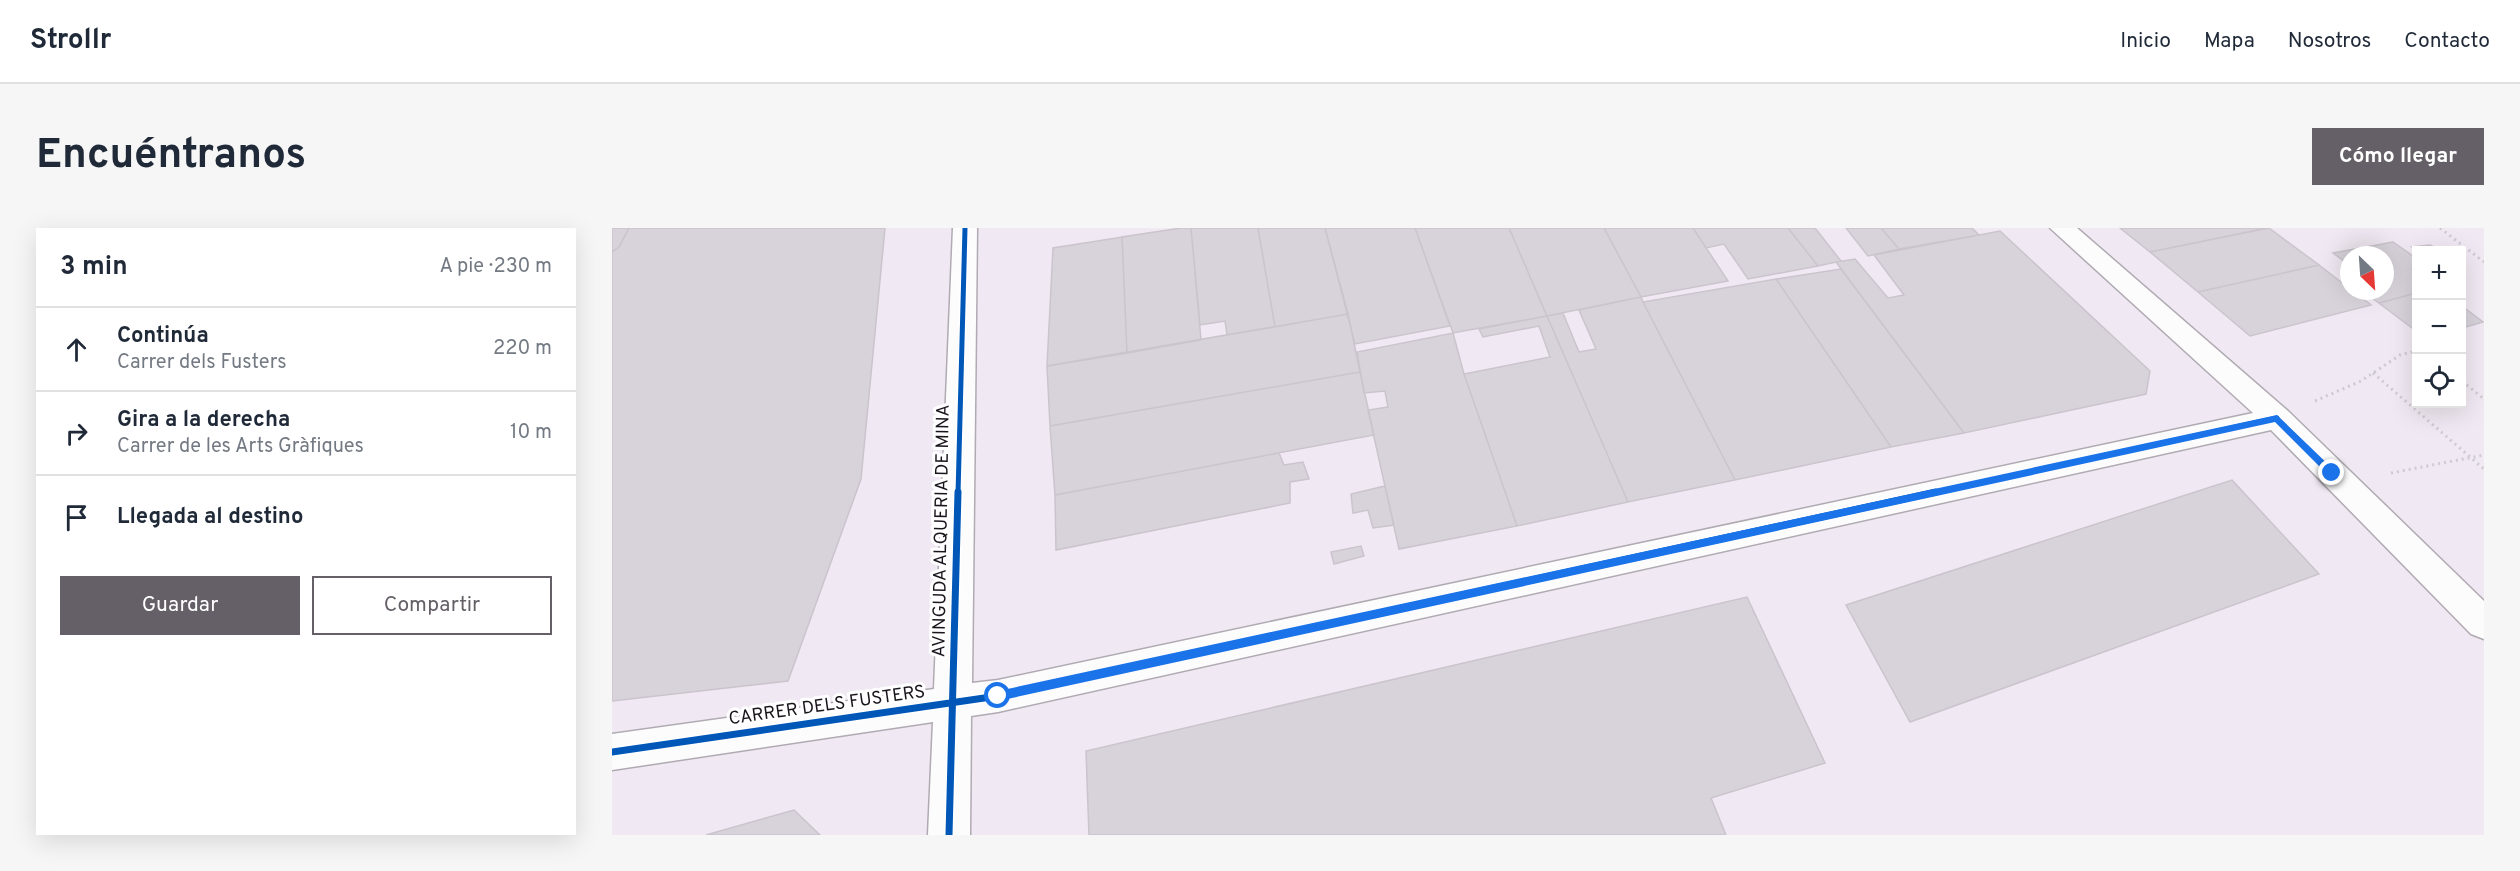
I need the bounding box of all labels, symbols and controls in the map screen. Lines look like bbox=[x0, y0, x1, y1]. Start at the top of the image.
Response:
text: Strollr bbox=[30, 23, 112, 59]
text: Inicio bbox=[2120, 28, 2171, 55]
text: Mapa bbox=[2204, 28, 2255, 55]
text: Nosotros bbox=[2288, 28, 2371, 55]
text: Contacto bbox=[2404, 28, 2490, 55]
button: Cómo llegar bbox=[2312, 128, 2484, 185]
text: Encuéntranos bbox=[36, 130, 306, 183]
north arrow bbox=[2340, 246, 2394, 300]
map controls bbox=[2412, 246, 2466, 408]
button: + bbox=[2412, 246, 2466, 300]
text: 3 min bbox=[60, 251, 128, 284]
text: A pie · 230 m bbox=[439, 254, 552, 280]
button: − bbox=[2412, 300, 2466, 354]
text: Continúa bbox=[117, 323, 209, 350]
icon: ahead bbox=[60, 333, 93, 366]
text: 220 m bbox=[493, 336, 552, 362]
text: Carrer dels Fusters bbox=[117, 350, 287, 376]
button: locate bbox=[2412, 354, 2466, 408]
street label: AVINGUDA ALQUERIA DE MINA bbox=[928, 404, 956, 658]
text: Gira a la derecha bbox=[117, 407, 290, 434]
icon: right bbox=[60, 417, 93, 450]
text: 10 m bbox=[510, 420, 552, 446]
text: Carrer de les Arts Gràfiques bbox=[117, 434, 364, 460]
route end bbox=[2318, 459, 2344, 485]
icon: arrive bbox=[60, 501, 93, 534]
text: Llegada al destino bbox=[117, 504, 303, 531]
button: Guardar bbox=[60, 576, 300, 635]
button: Compartir bbox=[312, 576, 552, 635]
street label: CARRER DELS FUSTERS bbox=[727, 681, 927, 731]
route start bbox=[984, 682, 1010, 708]

